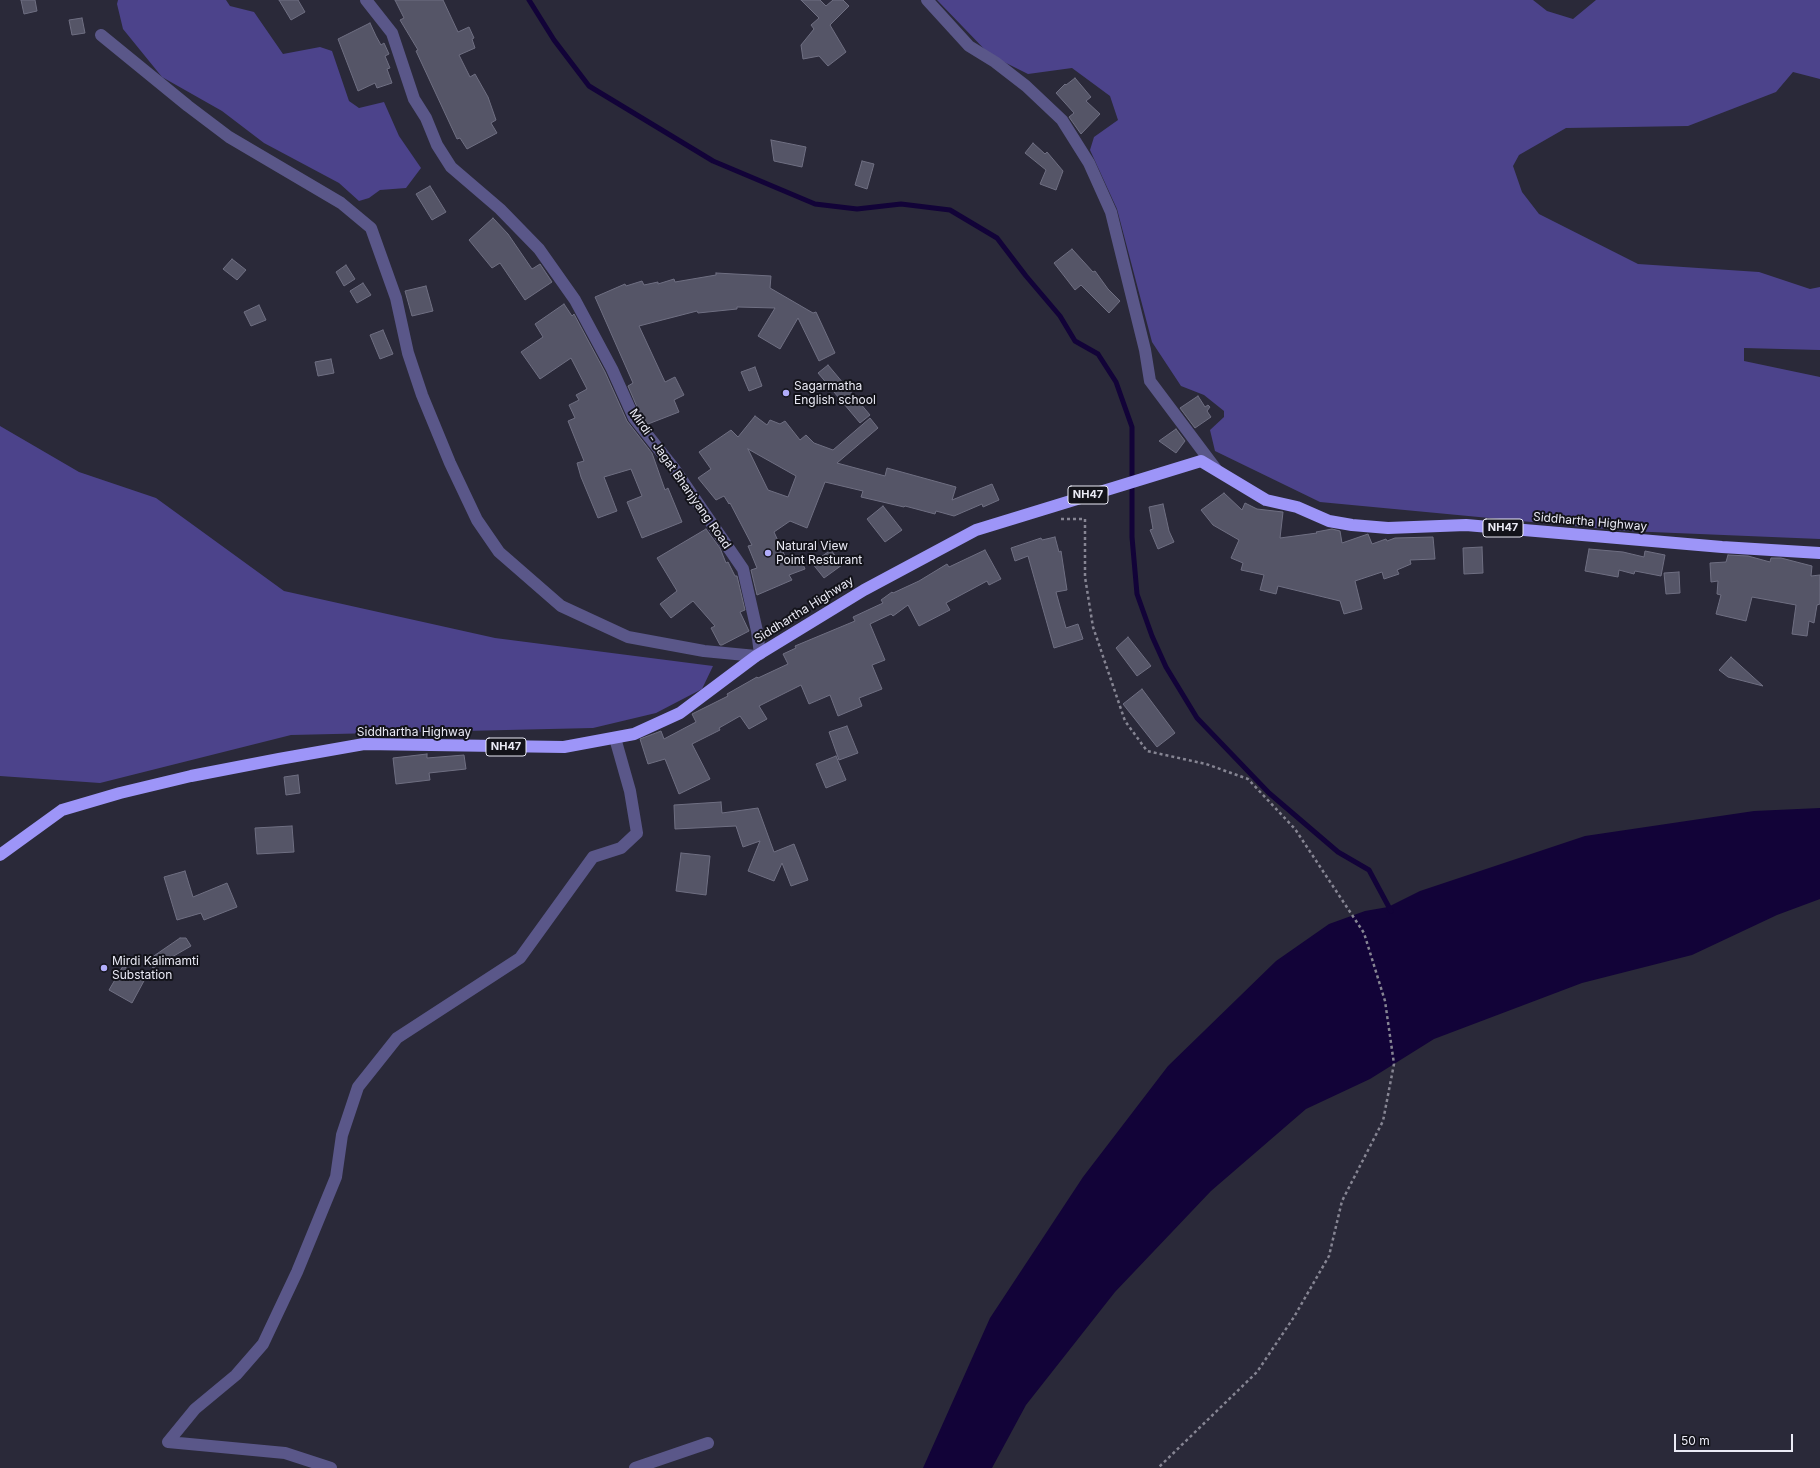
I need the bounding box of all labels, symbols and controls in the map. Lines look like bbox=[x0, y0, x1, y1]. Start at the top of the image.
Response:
place label: Sagarmatha English school bbox=[794, 379, 876, 407]
marker: Sagarmatha English school bbox=[781, 388, 791, 398]
street label: Mirdi - Jagat Bhanjyang Road bbox=[626, 406, 734, 552]
road number: NH47 bbox=[1068, 486, 1108, 504]
street label: Siddhartha Highway bbox=[1532, 510, 1648, 534]
road number: NH47 bbox=[1483, 519, 1523, 537]
place label: Natural View Point Resturant bbox=[776, 539, 862, 567]
marker: Natural View Point Resturant bbox=[763, 548, 773, 558]
street label: Siddhartha Highway bbox=[752, 574, 856, 646]
street label: Siddhartha Highway bbox=[357, 725, 471, 739]
road number: NH47 bbox=[486, 738, 526, 756]
place label: Mirdi Kalimamti Substation bbox=[112, 954, 199, 982]
marker: Mirdi Kalimamti Substation bbox=[99, 963, 109, 973]
scale bar bbox=[1676, 1426, 1795, 1452]
text: 50 m bbox=[1681, 1433, 1710, 1448]

